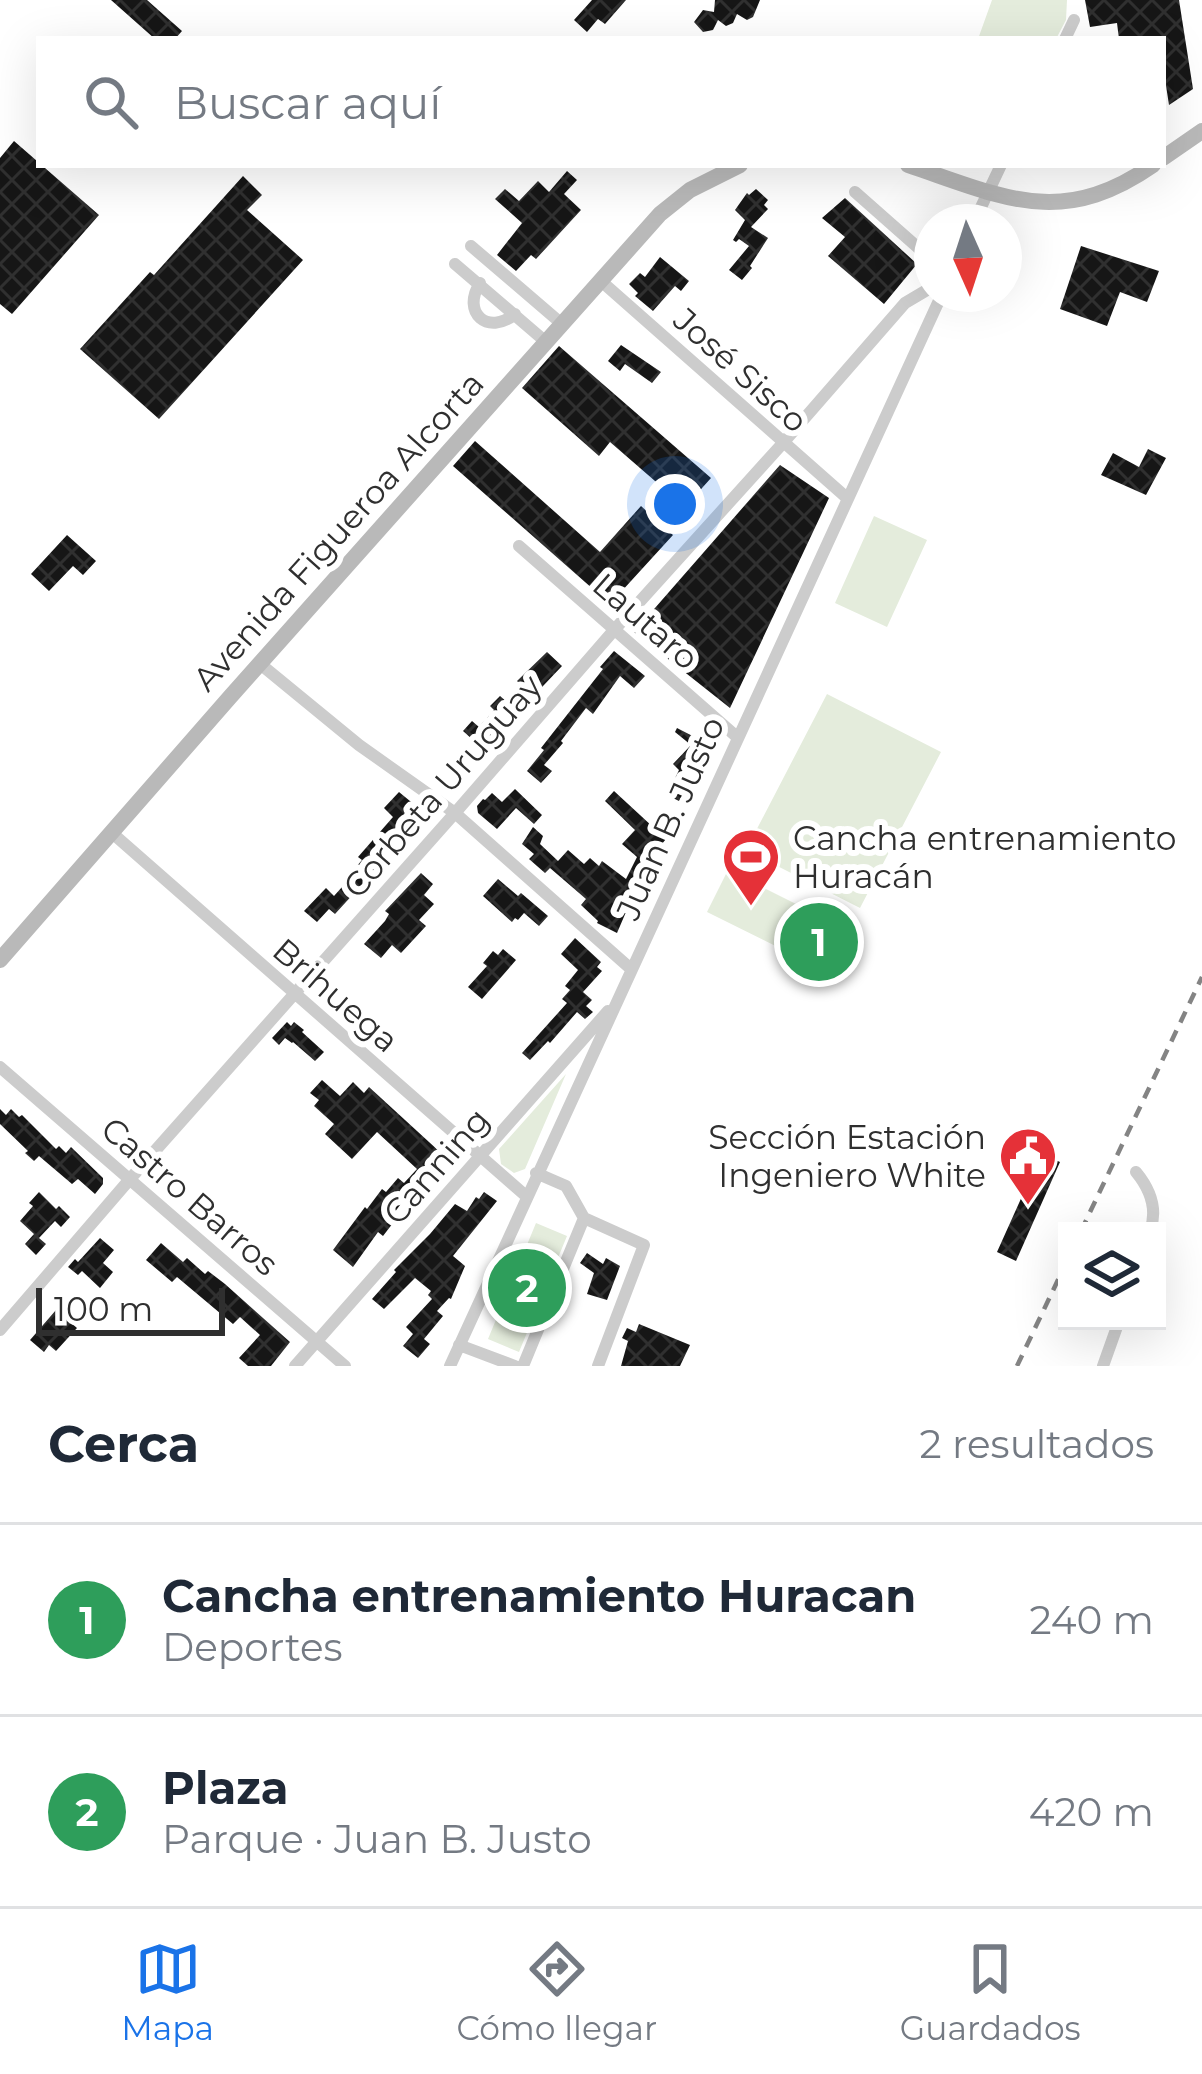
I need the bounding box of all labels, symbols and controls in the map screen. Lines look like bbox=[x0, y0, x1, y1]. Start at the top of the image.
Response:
search box bbox=[36, 36, 1166, 168]
icon: search bbox=[78, 69, 144, 135]
text: Buscar aquí bbox=[174, 75, 441, 130]
north arrow bbox=[914, 204, 1022, 312]
street label: José Sisco bbox=[665, 299, 816, 440]
street label: Avenida Figueroa Alcorta bbox=[184, 363, 492, 699]
your location bbox=[645, 474, 705, 534]
street label: Lautaro bbox=[585, 564, 707, 678]
street label: Corbeta Uruguay bbox=[334, 666, 550, 906]
street label: Juan B. Justo bbox=[607, 710, 733, 927]
place label: Cancha entrenamiento Huracán bbox=[793, 818, 1176, 896]
sports icon: Cancha entrenamiento Huracán bbox=[720, 826, 782, 908]
pin: 1 bbox=[780, 897, 858, 987]
street label: Brihuega bbox=[265, 930, 407, 1060]
street label: Canning bbox=[375, 1100, 497, 1232]
street label: Castro Barros bbox=[93, 1108, 287, 1284]
place label: Sección Estación Ingeniero White bbox=[708, 1117, 986, 1195]
public building icon: Sección Estación Ingeniero White bbox=[997, 1125, 1059, 1207]
map controls bbox=[1058, 1222, 1166, 1330]
button: layers bbox=[1058, 1222, 1166, 1330]
pin: 2 bbox=[488, 1243, 566, 1333]
scale bar bbox=[36, 1282, 225, 1335]
text: 100 m bbox=[54, 1289, 153, 1329]
text: Cerca bbox=[48, 1413, 199, 1475]
text: 2 resultados bbox=[920, 1420, 1154, 1468]
text: Cancha entrenamiento Huracan bbox=[162, 1568, 916, 1623]
text: 1 bbox=[79, 1596, 95, 1644]
text: 240 m bbox=[1030, 1596, 1154, 1644]
text: Deportes bbox=[162, 1623, 343, 1671]
text: Plaza bbox=[162, 1760, 288, 1815]
text: 2 bbox=[75, 1788, 99, 1836]
text: 420 m bbox=[1029, 1788, 1154, 1836]
text: Parque · Juan B. Justo bbox=[162, 1815, 592, 1863]
tab: Mapa bbox=[121, 1936, 214, 2048]
tab: Cómo llegar bbox=[457, 1936, 657, 2048]
tab: Guardados bbox=[900, 1936, 1081, 2048]

